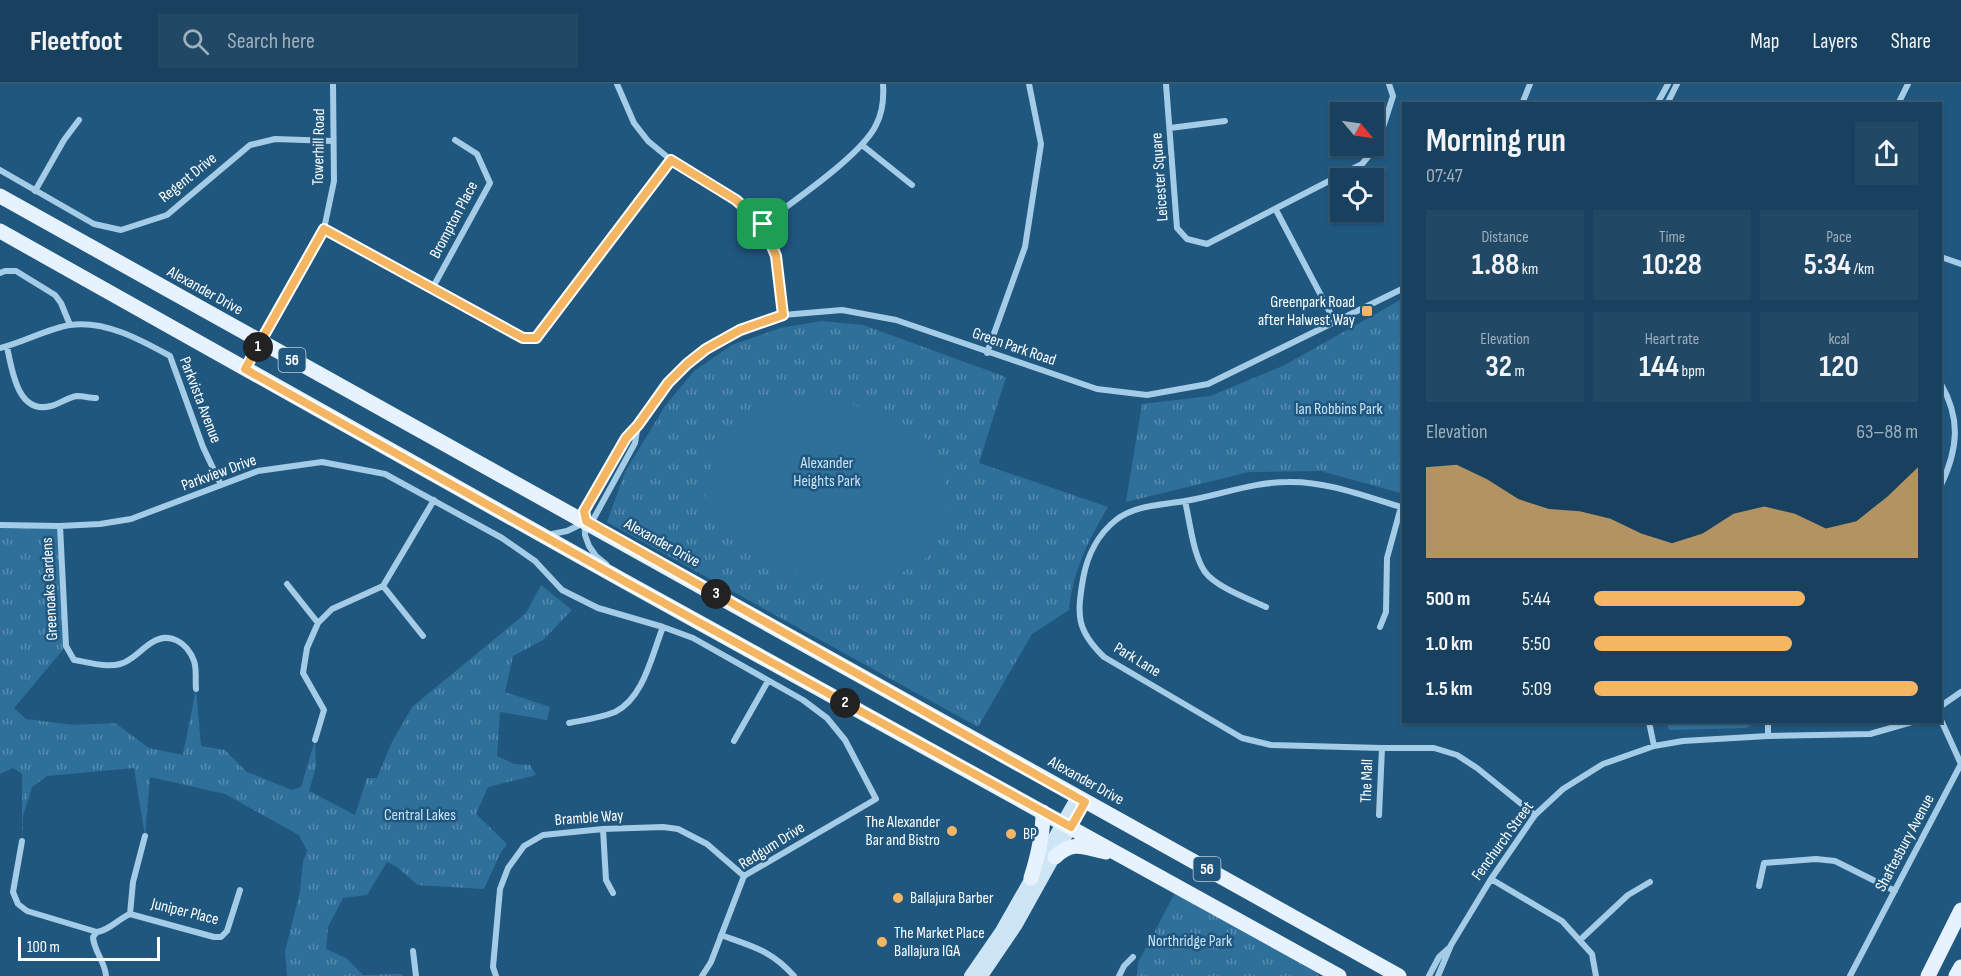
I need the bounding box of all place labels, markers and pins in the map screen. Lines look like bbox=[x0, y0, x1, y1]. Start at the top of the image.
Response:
pin bbox=[737, 198, 788, 249]
place label: Greenpark Road after Halwest Way bbox=[1258, 293, 1355, 330]
marker: Greenpark Road after Halwest Way bbox=[1360, 304, 1374, 318]
pin: 1 bbox=[243, 332, 273, 362]
pin: 3 bbox=[701, 579, 731, 609]
pin: 2 bbox=[830, 688, 860, 718]
place label: The Alexander Bar and Bistro bbox=[865, 813, 940, 850]
marker: The Alexander Bar and Bistro bbox=[945, 824, 959, 838]
place label: BP bbox=[1023, 825, 1037, 844]
marker: BP bbox=[1004, 827, 1018, 841]
place label: Ballajura Barber bbox=[910, 889, 994, 908]
marker: Ballajura Barber bbox=[891, 891, 905, 905]
place label: The Market Place Ballajura IGA bbox=[894, 924, 985, 961]
marker: The Market Place Ballajura IGA bbox=[875, 935, 889, 949]

